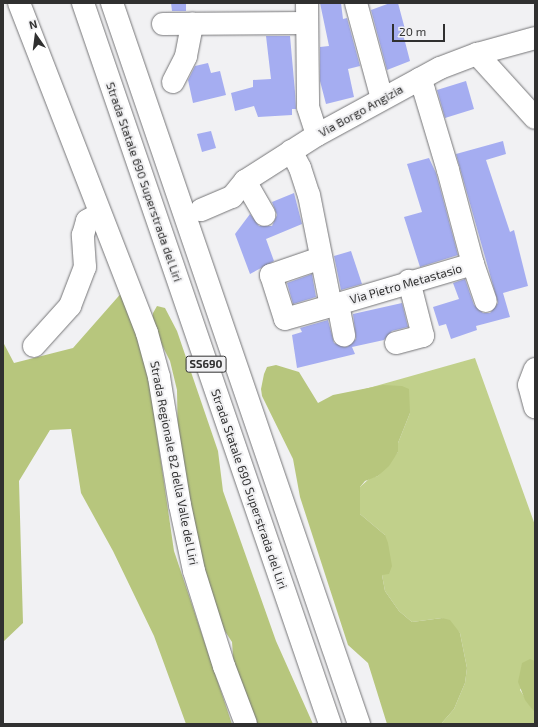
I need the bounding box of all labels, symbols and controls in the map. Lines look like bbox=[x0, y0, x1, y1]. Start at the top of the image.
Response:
north arrow bbox=[16, 16, 56, 56]
scale bar bbox=[394, 16, 447, 42]
text: N bbox=[28, 17, 38, 31]
text: 20 m bbox=[399, 24, 426, 38]
street label: Strada Statale 690 Superstrada del Liri bbox=[103, 80, 185, 284]
street label: Via Borgo Angizia bbox=[316, 82, 406, 140]
street label: Via Pietro Metastasio bbox=[348, 261, 464, 307]
road number: SS690 bbox=[185, 355, 227, 373]
street label: Strada Regionale 82 della Valle del Liri bbox=[147, 360, 201, 566]
street label: Strada Statale 690 Superstrada del Liri bbox=[208, 387, 290, 591]

